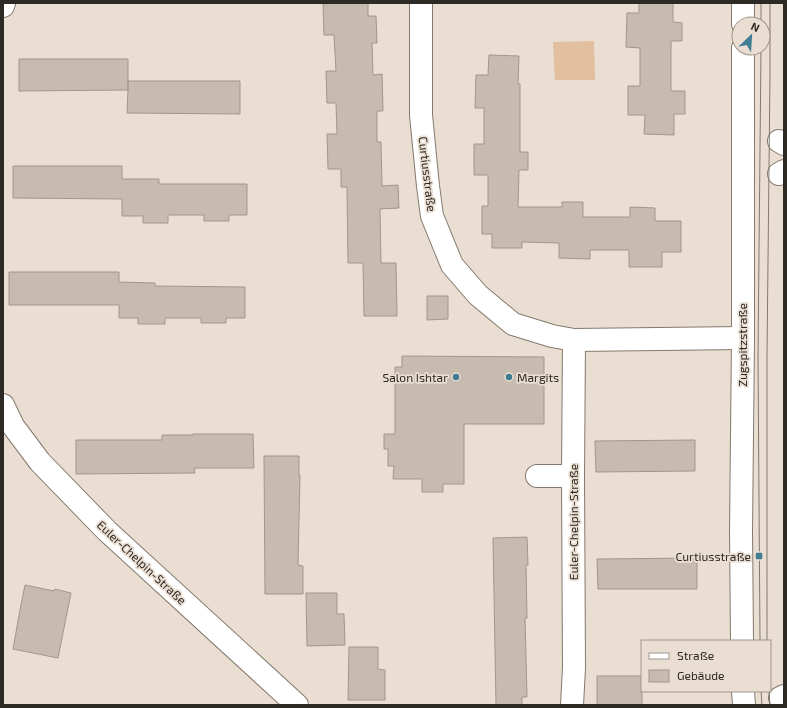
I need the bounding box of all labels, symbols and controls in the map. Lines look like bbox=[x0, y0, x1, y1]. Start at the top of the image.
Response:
north arrow bbox=[731, 16, 771, 56]
text: N bbox=[749, 19, 762, 34]
street label: Curtiusstraße bbox=[416, 136, 440, 212]
street label: Zugspitzstraße bbox=[735, 303, 749, 387]
place label: Salon Ishtar bbox=[382, 370, 448, 384]
place label: Margits bbox=[517, 370, 559, 384]
marker: Salon Ishtar bbox=[451, 372, 461, 382]
marker: Margits bbox=[504, 372, 514, 382]
street label: Euler-Chelpin-Straße bbox=[566, 464, 580, 580]
street label: Euler-Chelpin-Straße bbox=[95, 517, 189, 607]
place label: Curtiusstraße bbox=[675, 549, 751, 563]
marker: Curtiusstraße bbox=[754, 551, 764, 561]
legend bbox=[641, 640, 771, 692]
text: Straße bbox=[677, 648, 714, 662]
text: Gebäude bbox=[677, 668, 725, 682]

